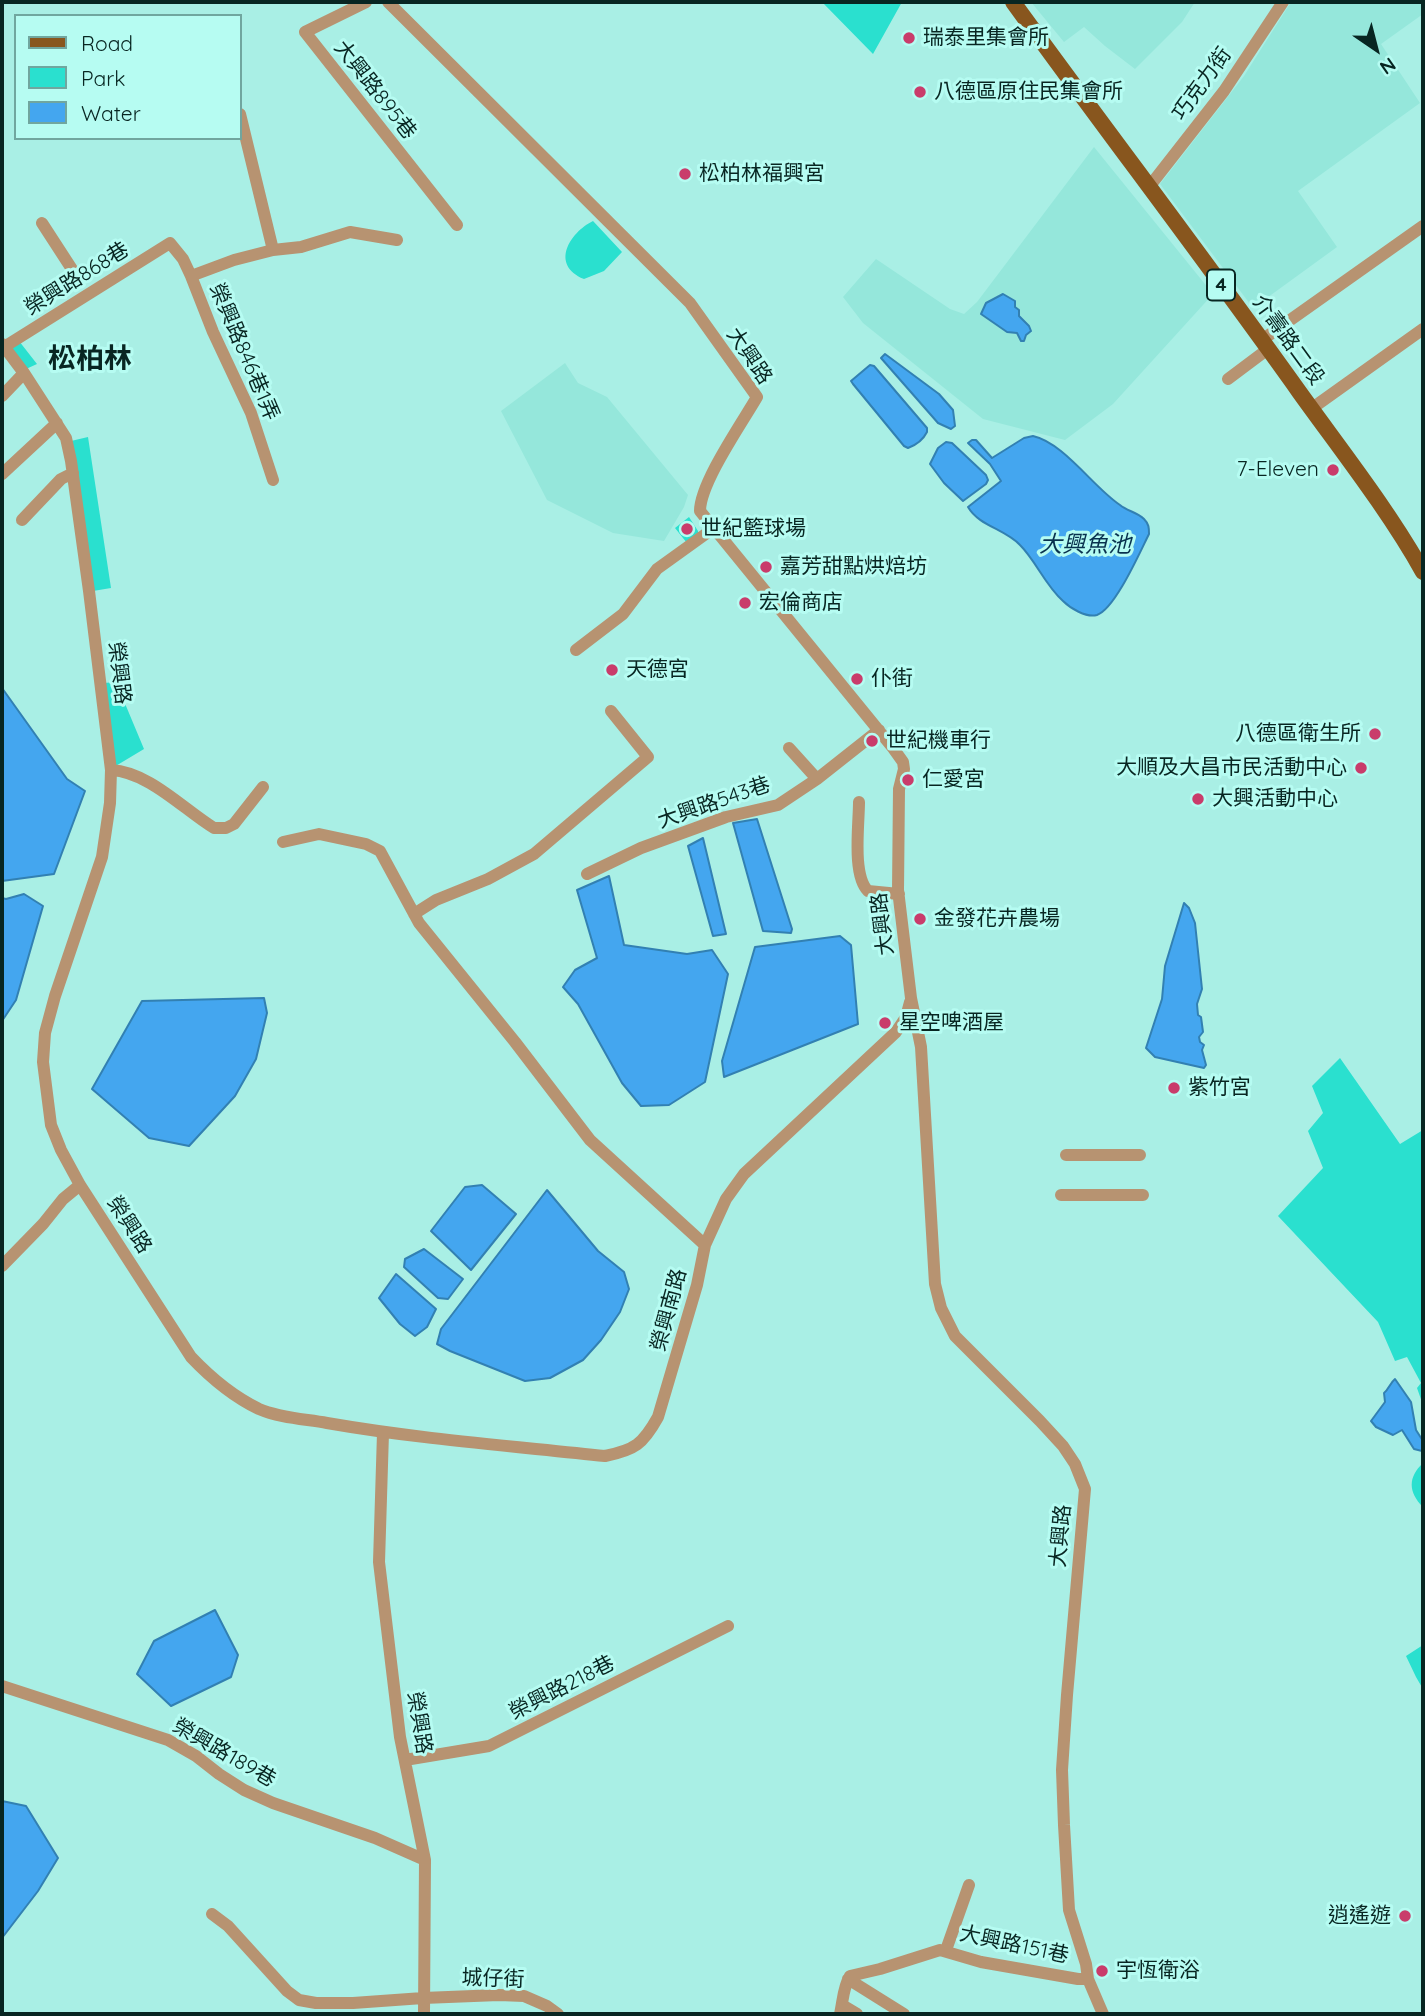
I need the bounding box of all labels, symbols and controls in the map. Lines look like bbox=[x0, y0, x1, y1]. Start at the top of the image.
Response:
legend bbox=[14, 14, 242, 140]
north arrow bbox=[1341, 14, 1411, 84]
place label: 瑞泰里集會所 bbox=[923, 25, 1049, 51]
text: Road bbox=[81, 30, 133, 56]
marker: 瑞泰里集會所 bbox=[901, 30, 917, 46]
street label: 大興路895巷 bbox=[329, 36, 421, 144]
street label: 巧克力街 bbox=[1167, 43, 1237, 125]
text: N bbox=[1375, 52, 1401, 80]
text: Park bbox=[81, 65, 125, 91]
place label: 八德區原住民集會所 bbox=[934, 79, 1123, 105]
marker: 八德區原住民集會所 bbox=[912, 84, 928, 100]
text: Water bbox=[81, 100, 141, 126]
place label: 松柏林福興宮 bbox=[699, 161, 825, 187]
marker: 松柏林福興宮 bbox=[677, 166, 693, 182]
street label: 榮興路868巷 bbox=[20, 237, 134, 321]
road number: 4 bbox=[1207, 270, 1235, 300]
street label: 榮興路846巷1弄 bbox=[204, 280, 284, 424]
street label: 介壽路二段 bbox=[1247, 290, 1329, 390]
street label: 大興路 bbox=[721, 323, 777, 389]
district label: 松柏林 bbox=[48, 343, 132, 377]
place label: 7-Eleven bbox=[1237, 457, 1319, 483]
marker: 7-Eleven bbox=[1325, 462, 1341, 478]
place label: 世紀籃球場 bbox=[701, 516, 806, 542]
marker: 世紀籃球場 bbox=[679, 521, 695, 537]
water label: 大興魚池 bbox=[1039, 531, 1131, 559]
place label: 嘉芳甜點烘焙坊 bbox=[780, 554, 927, 580]
marker: 嘉芳甜點烘焙坊 bbox=[758, 559, 774, 575]
place label: 宏倫商店 bbox=[759, 590, 843, 616]
marker: 宏倫商店 bbox=[737, 595, 753, 611]
street label: 榮興路 bbox=[103, 640, 135, 706]
place label: 天德宮 bbox=[626, 657, 689, 683]
marker: 天德宮 bbox=[604, 662, 620, 678]
place label: 仆街 bbox=[871, 666, 913, 692]
marker: 仆街 bbox=[849, 671, 865, 687]
place label: 八德區衛生所 bbox=[1235, 721, 1361, 747]
marker: 八德區衛生所 bbox=[1367, 726, 1383, 742]
place label: 世紀機車行 bbox=[886, 728, 991, 754]
marker: 世紀機車行 bbox=[864, 733, 880, 749]
place label: 大順及大昌市民活動中心 bbox=[1116, 755, 1347, 781]
marker: 大順及大昌市民活動中心 bbox=[1353, 760, 1369, 776]
place label: 仁愛宮 bbox=[922, 767, 985, 793]
street label: 大興路543巷 bbox=[654, 772, 774, 834]
marker: 仁愛宮 bbox=[900, 772, 916, 788]
place label: 大興活動中心 bbox=[1212, 786, 1338, 812]
marker: 大興活動中心 bbox=[1190, 791, 1206, 807]
street label: 大興路 bbox=[867, 891, 899, 957]
place label: 金發花卉農場 bbox=[934, 906, 1060, 932]
marker: 金發花卉農場 bbox=[912, 911, 928, 927]
place label: 星空啤酒屋 bbox=[899, 1010, 1004, 1036]
marker: 星空啤酒屋 bbox=[877, 1015, 893, 1031]
place label: 紫竹宮 bbox=[1188, 1075, 1251, 1101]
marker: 紫竹宮 bbox=[1166, 1080, 1182, 1096]
street label: 榮興路 bbox=[101, 1192, 157, 1258]
street label: 榮興南路 bbox=[646, 1266, 692, 1354]
street label: 大興路 bbox=[1046, 1504, 1076, 1568]
street label: 榮興路218巷 bbox=[505, 1651, 619, 1725]
street label: 榮興路 bbox=[402, 1690, 436, 1756]
street label: 榮興路189巷 bbox=[168, 1713, 280, 1793]
place label: 逍遙遊 bbox=[1328, 1903, 1391, 1929]
marker: 逍遙遊 bbox=[1397, 1908, 1413, 1924]
street label: 大興路151巷 bbox=[957, 1921, 1071, 1969]
place label: 宇恆衛浴 bbox=[1116, 1958, 1200, 1984]
marker: 宇恆衛浴 bbox=[1094, 1963, 1110, 1979]
street label: 城仔街 bbox=[461, 1965, 525, 1993]

